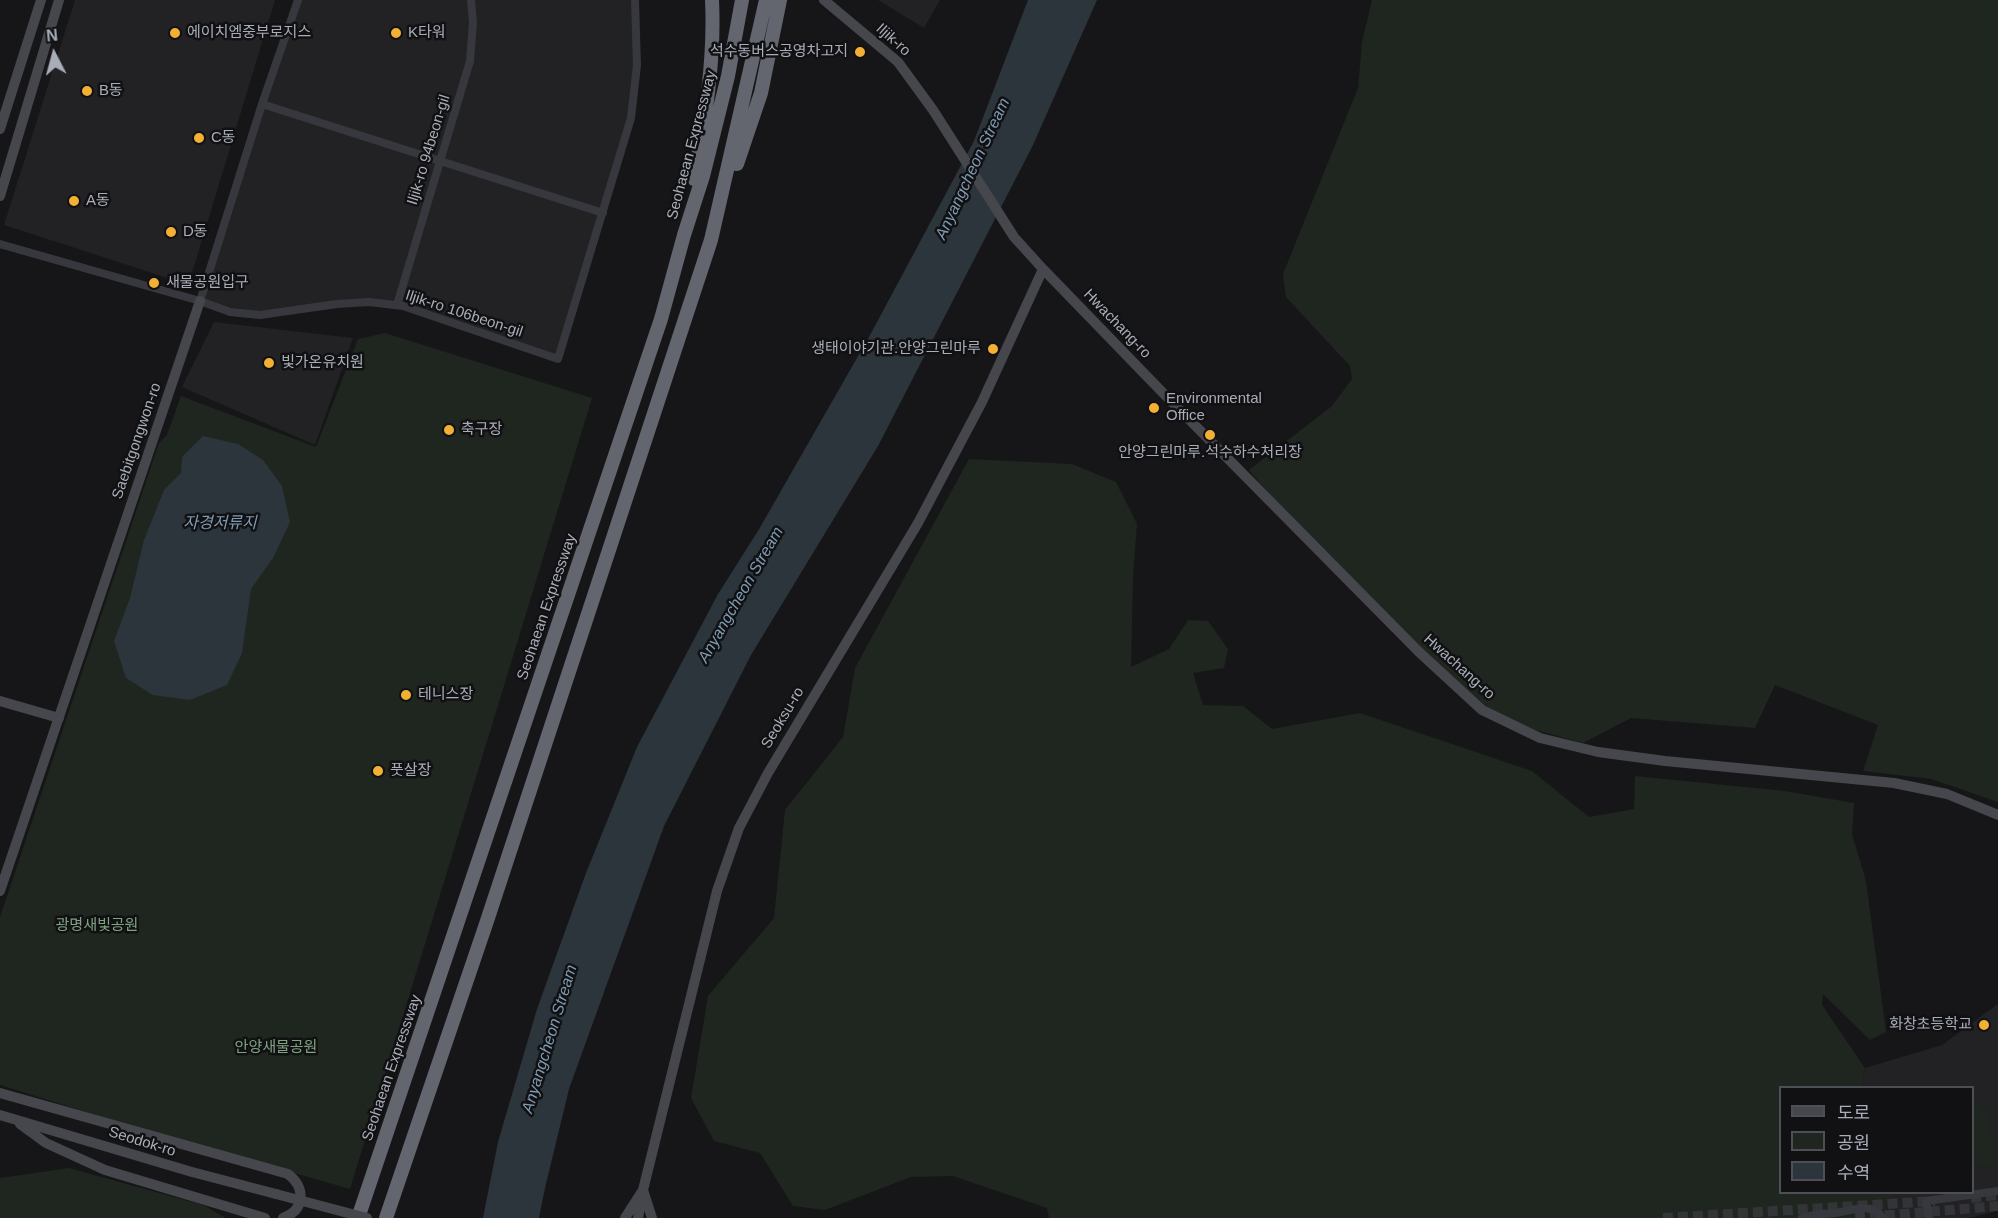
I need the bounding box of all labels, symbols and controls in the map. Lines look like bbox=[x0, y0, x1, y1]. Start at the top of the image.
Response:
street label: Iljik-ro bbox=[872, 20, 914, 60]
north arrow bbox=[24, 24, 84, 84]
place label: 에이치엠중부로지스 bbox=[187, 24, 311, 42]
place label: K타워 bbox=[408, 24, 446, 42]
marker: 에이치엠중부로지스 bbox=[168, 26, 182, 40]
marker: K타워 bbox=[389, 26, 403, 40]
text: N bbox=[45, 27, 59, 45]
place label: 석수동버스공영차고지 bbox=[710, 43, 848, 61]
marker: 석수동버스공영차고지 bbox=[853, 45, 867, 59]
street label: Seohaean Expressway bbox=[663, 69, 721, 221]
place label: B동 bbox=[99, 82, 123, 100]
marker: B동 bbox=[80, 84, 94, 98]
street label: Iljik-ro 94beon-gil bbox=[404, 93, 454, 207]
water label: Anyangcheon Stream bbox=[932, 95, 1014, 243]
place label: C동 bbox=[211, 129, 236, 147]
marker: C동 bbox=[192, 131, 206, 145]
place label: A동 bbox=[86, 192, 110, 210]
marker: A동 bbox=[67, 194, 81, 208]
place label: D동 bbox=[183, 223, 208, 241]
marker: D동 bbox=[164, 225, 178, 239]
place label: 새물공원입구 bbox=[166, 274, 249, 292]
marker: 새물공원입구 bbox=[147, 276, 161, 290]
street label: Hwachang-ro bbox=[1080, 286, 1154, 362]
street label: Iljik-ro 106beon-gil bbox=[403, 287, 525, 341]
place label: 생태이야기관.안양그린마루 bbox=[811, 340, 981, 358]
marker: 생태이야기관.안양그린마루 bbox=[986, 342, 1000, 356]
place label: 빛가온유치원 bbox=[281, 354, 364, 372]
marker: 빛가온유치원 bbox=[262, 356, 276, 370]
street label: Saebitgongwon-ro bbox=[109, 381, 165, 501]
place label: Environmental Office bbox=[1166, 390, 1262, 425]
marker: Environmental Office bbox=[1147, 401, 1161, 415]
place label: 축구장 bbox=[461, 421, 502, 439]
marker: 축구장 bbox=[442, 423, 456, 437]
marker: 안양그린마루.석수하수처리장 bbox=[1203, 428, 1217, 442]
place label: 안양그린마루.석수하수처리장 bbox=[1118, 444, 1302, 462]
water label: 자경저류지 bbox=[183, 514, 257, 534]
water label: Anyangcheon Stream bbox=[694, 524, 788, 666]
street label: Seohaean Expressway bbox=[514, 532, 580, 682]
street label: Hwachang-ro bbox=[1420, 630, 1498, 704]
street label: Seoksu-ro bbox=[758, 684, 808, 752]
place label: 테니스장 bbox=[418, 686, 473, 704]
marker: 테니스장 bbox=[399, 688, 413, 702]
place label: 풋살장 bbox=[390, 762, 431, 780]
marker: 풋살장 bbox=[371, 764, 385, 778]
park label: 광명새빛공원 bbox=[56, 917, 138, 935]
water label: Anyangcheon Stream bbox=[518, 963, 582, 1115]
street label: Seohaean Expressway bbox=[359, 993, 425, 1143]
place label: 화창초등학교 bbox=[1889, 1016, 1972, 1034]
marker: 화창초등학교 bbox=[1977, 1018, 1991, 1032]
park label: 안양새물공원 bbox=[235, 1039, 317, 1057]
legend bbox=[1779, 1086, 1974, 1194]
text: 도로 bbox=[1837, 1103, 1870, 1123]
street label: Seodok-ro bbox=[106, 1123, 178, 1161]
text: 공원 bbox=[1837, 1133, 1870, 1153]
text: 수역 bbox=[1837, 1163, 1870, 1183]

